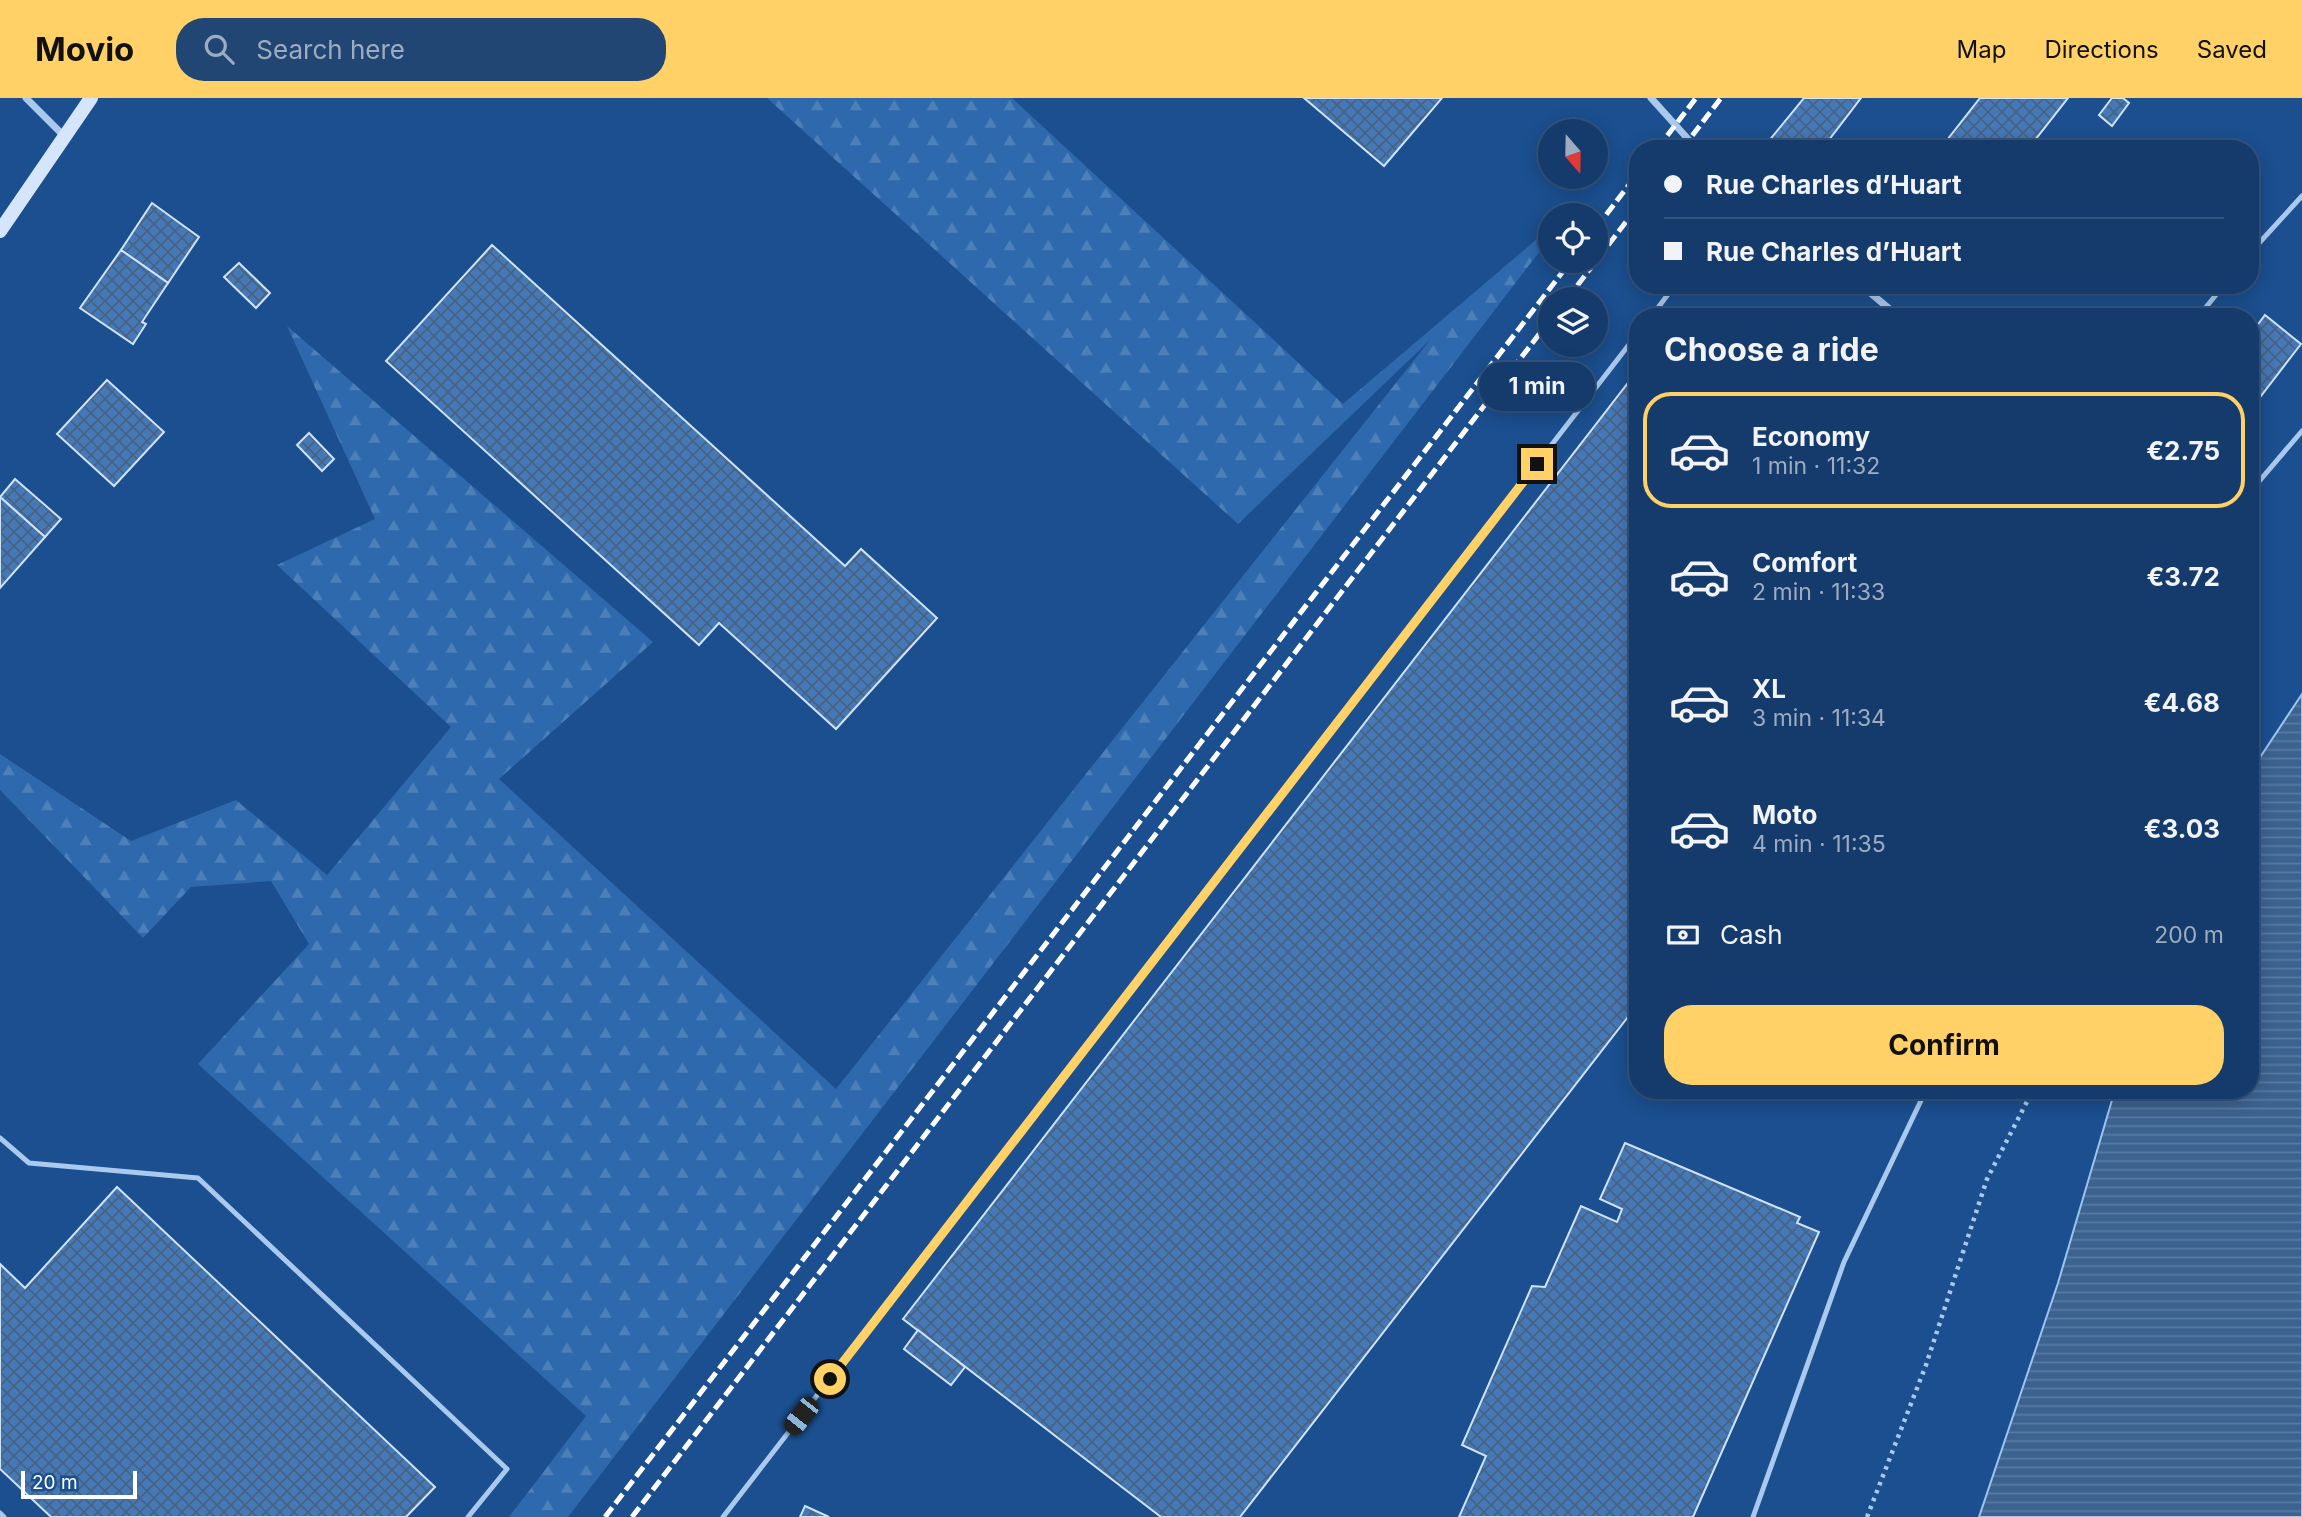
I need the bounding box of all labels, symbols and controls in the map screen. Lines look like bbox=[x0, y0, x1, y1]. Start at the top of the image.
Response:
search box bbox=[176, 18, 666, 81]
text: Movio bbox=[35, 29, 134, 69]
icon: search bbox=[200, 30, 238, 68]
text: Search here bbox=[256, 34, 405, 65]
text: Map bbox=[1957, 35, 2006, 64]
text: Directions bbox=[2044, 35, 2159, 64]
text: Saved bbox=[2197, 35, 2267, 64]
north arrow bbox=[1538, 119, 1608, 189]
map controls bbox=[1538, 119, 1608, 357]
text: Rue Charles d’Huart bbox=[1706, 169, 1961, 200]
button: locate bbox=[1538, 203, 1608, 273]
text: Rue Charles d’Huart bbox=[1706, 236, 1961, 267]
button: layers bbox=[1538, 287, 1608, 357]
text: Choose a ride bbox=[1664, 330, 1879, 369]
callout: 1 min bbox=[1479, 362, 1595, 412]
text: 1 min bbox=[1509, 372, 1565, 400]
icon: car bbox=[1668, 419, 1731, 482]
text: Economy bbox=[1752, 421, 1870, 452]
text: €2.75 bbox=[2146, 435, 2220, 466]
route end bbox=[1521, 448, 1553, 480]
text: 1 min · 11:32 bbox=[1752, 452, 1880, 480]
icon: car bbox=[1668, 545, 1731, 608]
text: Comfort bbox=[1752, 547, 1857, 578]
text: €3.72 bbox=[2146, 561, 2220, 592]
text: 2 min · 11:33 bbox=[1752, 578, 1885, 606]
icon: car bbox=[1668, 671, 1731, 734]
text: XL bbox=[1752, 673, 1786, 704]
text: €4.68 bbox=[2144, 687, 2220, 718]
text: 3 min · 11:34 bbox=[1752, 704, 1886, 732]
icon: car bbox=[1668, 797, 1731, 860]
text: Moto bbox=[1752, 799, 1817, 830]
text: €3.03 bbox=[2144, 813, 2220, 844]
text: 4 min · 11:35 bbox=[1752, 830, 1886, 858]
icon: cash bbox=[1664, 916, 1702, 954]
text: Cash bbox=[1720, 919, 1783, 950]
text: 200 m bbox=[2154, 921, 2224, 949]
button: Confirm bbox=[1664, 1005, 2224, 1085]
route start bbox=[814, 1363, 846, 1395]
car bbox=[780, 1393, 823, 1439]
scale bar bbox=[21, 1468, 136, 1500]
text: 20 m bbox=[32, 1471, 78, 1494]

